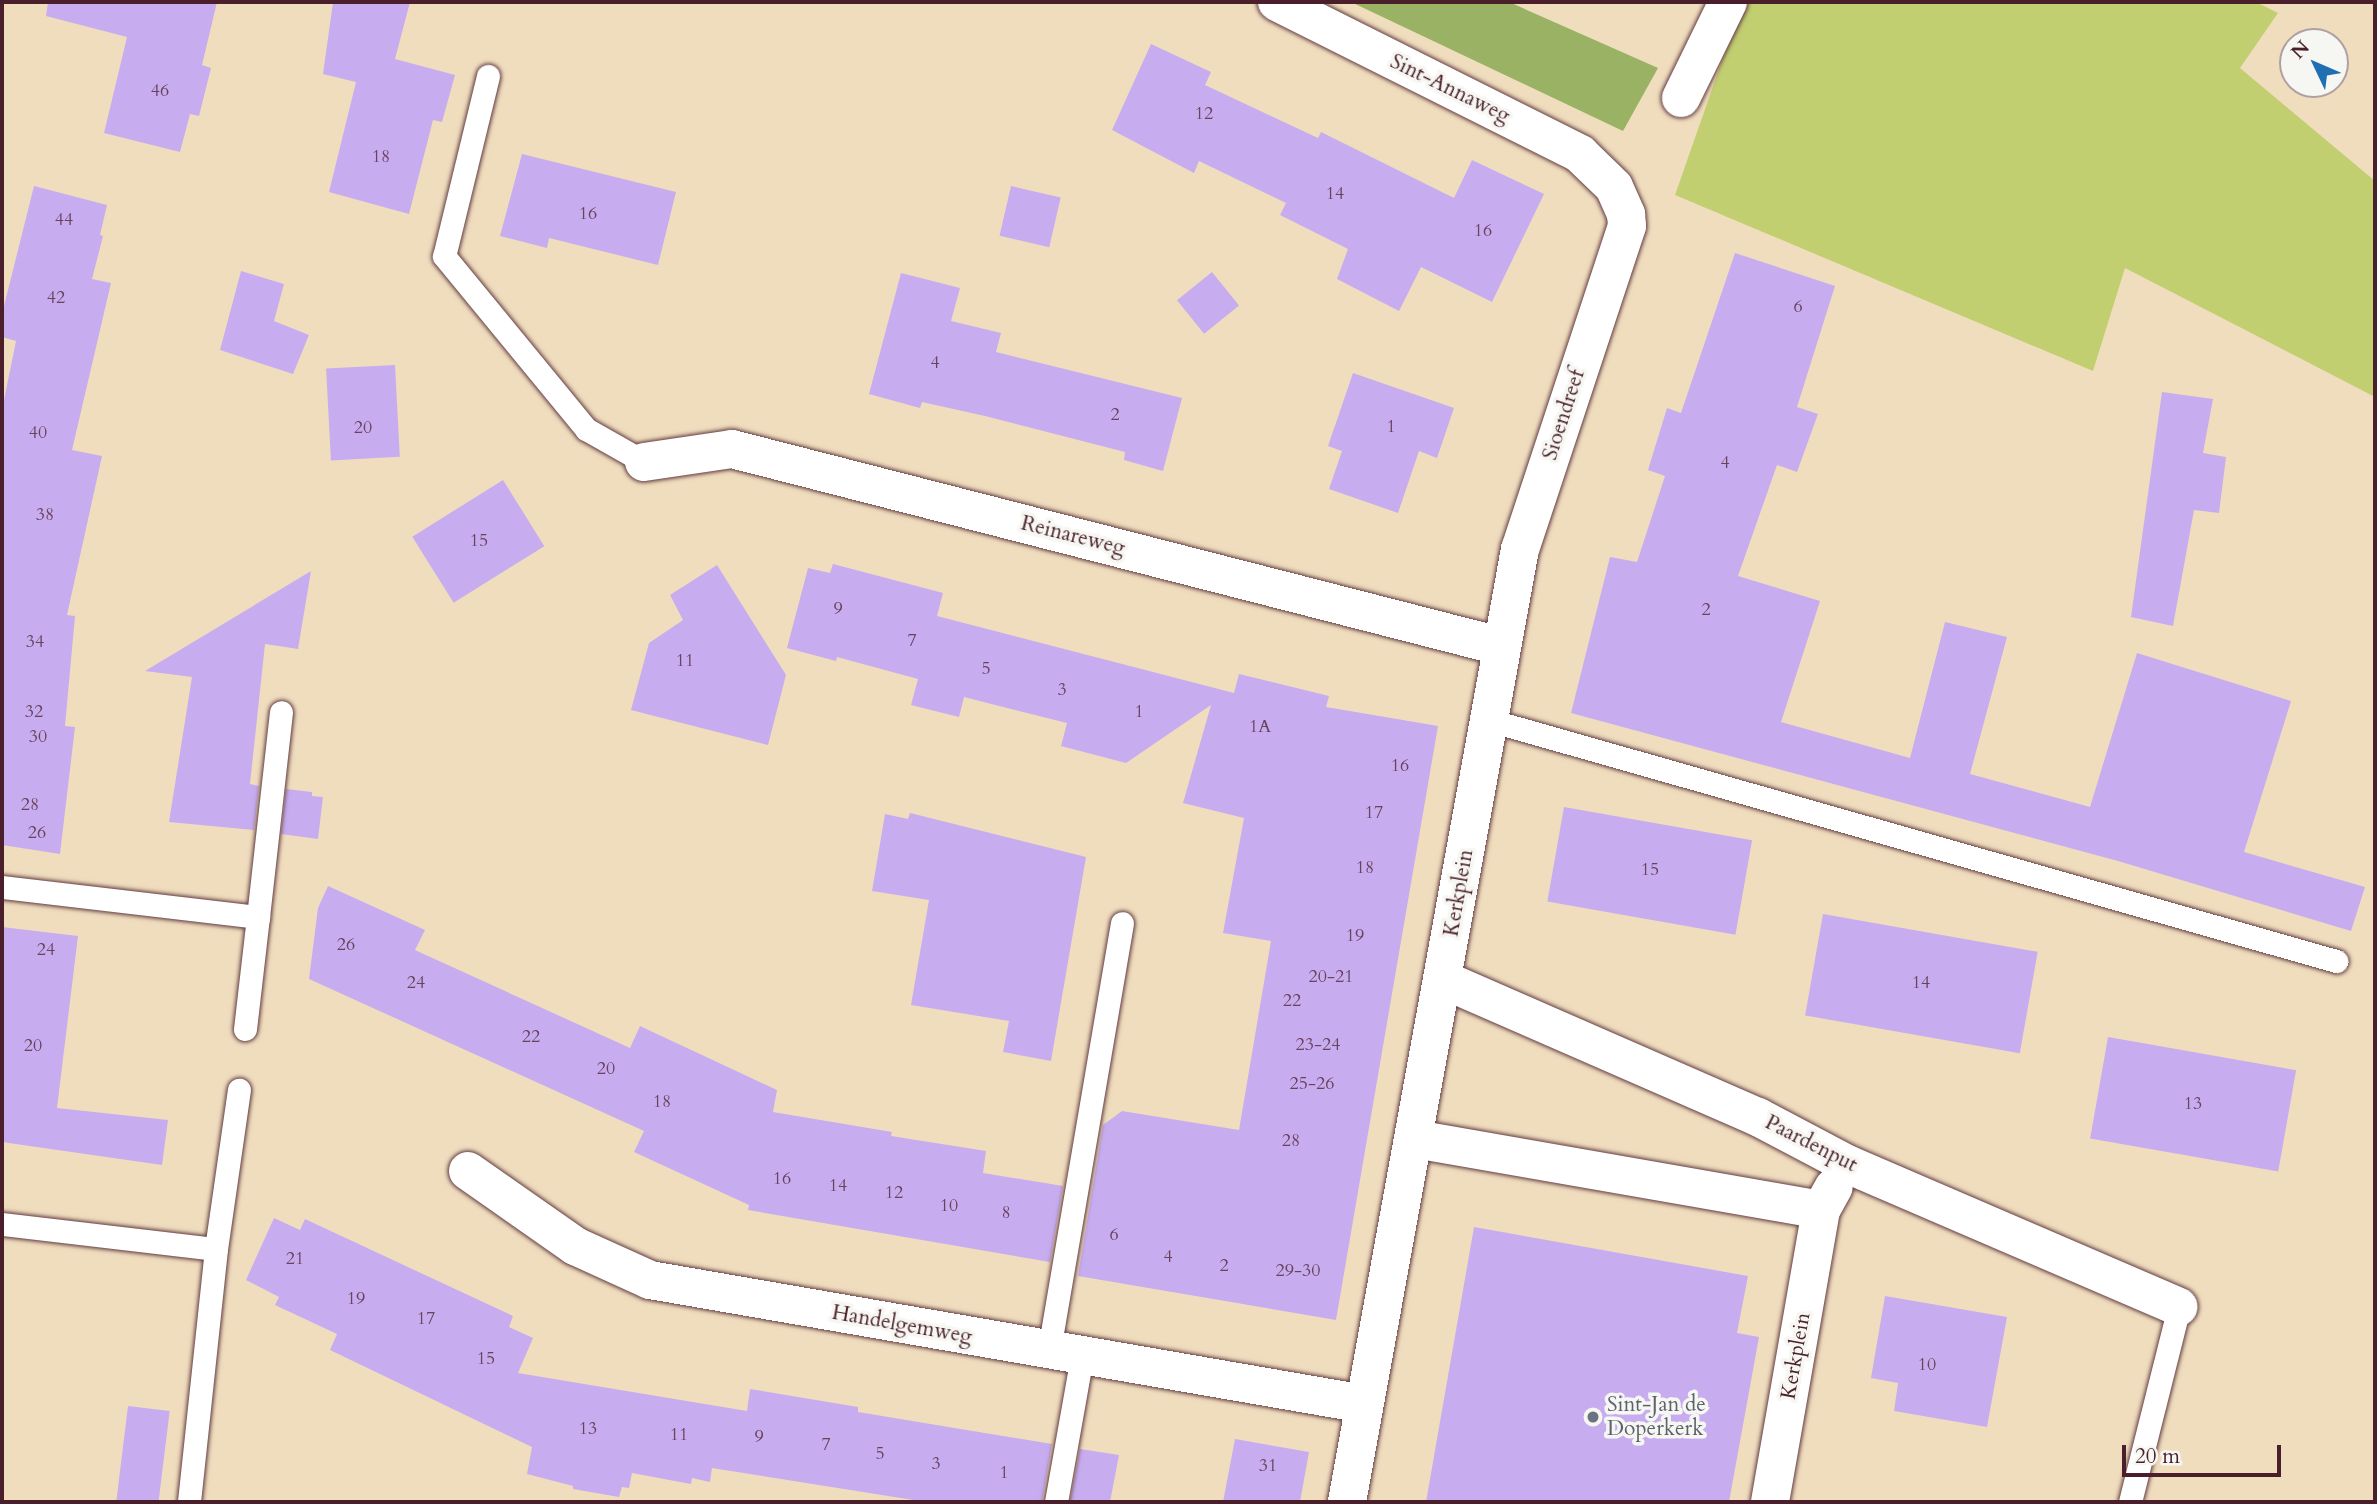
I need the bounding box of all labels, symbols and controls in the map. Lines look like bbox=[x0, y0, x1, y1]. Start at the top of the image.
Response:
north arrow bbox=[2279, 28, 2349, 98]
text: N bbox=[2285, 35, 2315, 65]
street label: Sint-Annaweg bbox=[1386, 49, 1514, 129]
house number: 46 bbox=[151, 80, 169, 102]
house number: 12 bbox=[1195, 103, 1213, 125]
house number: 18 bbox=[372, 146, 390, 168]
house number: 14 bbox=[1326, 183, 1344, 205]
house number: 16 bbox=[579, 203, 597, 225]
house number: 44 bbox=[55, 209, 73, 231]
house number: 16 bbox=[1474, 220, 1492, 242]
house number: 42 bbox=[47, 287, 65, 309]
house number: 6 bbox=[1793, 296, 1803, 318]
house number: 4 bbox=[930, 352, 940, 374]
street label: Sioendreef bbox=[1538, 367, 1590, 463]
house number: 2 bbox=[1110, 404, 1120, 426]
house number: 1 bbox=[1386, 416, 1396, 438]
house number: 20 bbox=[354, 417, 372, 439]
house number: 40 bbox=[29, 422, 47, 444]
house number: 4 bbox=[1720, 452, 1730, 474]
house number: 38 bbox=[36, 504, 54, 526]
street label: Reinareweg bbox=[1018, 511, 1128, 561]
house number: 15 bbox=[470, 530, 488, 552]
house number: 9 bbox=[833, 598, 843, 620]
house number: 2 bbox=[1701, 599, 1711, 621]
house number: 7 bbox=[907, 630, 917, 652]
house number: 34 bbox=[26, 631, 44, 653]
house number: 11 bbox=[676, 650, 694, 672]
house number: 5 bbox=[981, 658, 991, 680]
house number: 3 bbox=[1057, 679, 1067, 701]
house number: 32 bbox=[25, 701, 43, 723]
house number: 1 bbox=[1134, 701, 1144, 723]
house number: 1A bbox=[1249, 716, 1271, 738]
house number: 30 bbox=[29, 726, 47, 748]
house number: 16 bbox=[1391, 755, 1409, 777]
house number: 28 bbox=[21, 794, 39, 816]
house number: 17 bbox=[1365, 802, 1383, 824]
house number: 26 bbox=[28, 822, 46, 844]
street label: Kerkplein bbox=[1439, 848, 1479, 938]
house number: 18 bbox=[1356, 857, 1374, 879]
house number: 15 bbox=[1641, 859, 1659, 881]
house number: 19 bbox=[1346, 925, 1364, 947]
house number: 26 bbox=[337, 934, 355, 956]
house number: 24 bbox=[37, 939, 55, 961]
house number: 20-21 bbox=[1309, 966, 1353, 988]
house number: 24 bbox=[407, 972, 425, 994]
house number: 14 bbox=[1912, 972, 1930, 994]
house number: 22 bbox=[1283, 990, 1301, 1012]
house number: 22 bbox=[522, 1026, 540, 1048]
house number: 23-24 bbox=[1296, 1034, 1340, 1056]
house number: 20 bbox=[24, 1035, 42, 1057]
house number: 20 bbox=[597, 1058, 615, 1080]
house number: 25-26 bbox=[1290, 1073, 1334, 1095]
house number: 18 bbox=[653, 1091, 671, 1113]
house number: 13 bbox=[2184, 1093, 2202, 1115]
street label: Paardenput bbox=[1761, 1110, 1861, 1178]
house number: 28 bbox=[1282, 1130, 1300, 1152]
house number: 16 bbox=[773, 1168, 791, 1190]
house number: 14 bbox=[829, 1175, 847, 1197]
house number: 12 bbox=[885, 1182, 903, 1204]
house number: 10 bbox=[940, 1195, 958, 1217]
house number: 8 bbox=[1001, 1202, 1011, 1224]
house number: 6 bbox=[1109, 1224, 1119, 1246]
house number: 4 bbox=[1163, 1246, 1173, 1268]
house number: 21 bbox=[286, 1248, 304, 1270]
house number: 2 bbox=[1219, 1255, 1229, 1277]
house number: 29-30 bbox=[1276, 1260, 1320, 1282]
house number: 19 bbox=[347, 1288, 365, 1310]
street label: Handelgemweg bbox=[830, 1300, 974, 1350]
house number: 17 bbox=[417, 1308, 435, 1330]
street label: Kerkplein bbox=[1776, 1311, 1816, 1401]
house number: 15 bbox=[477, 1348, 495, 1370]
house number: 10 bbox=[1918, 1354, 1936, 1376]
place label: Sint-Jan de Doperkerk bbox=[1607, 1392, 1706, 1442]
marker: Sint-Jan de Doperkerk bbox=[1585, 1409, 1601, 1425]
house number: 13 bbox=[579, 1418, 597, 1440]
house number: 11 bbox=[670, 1424, 688, 1446]
house number: 9 bbox=[754, 1426, 764, 1448]
scale bar bbox=[2125, 1430, 2284, 1474]
house number: 7 bbox=[821, 1434, 831, 1456]
text: 20 m bbox=[2135, 1442, 2180, 1471]
house number: 5 bbox=[875, 1443, 885, 1465]
house number: 3 bbox=[931, 1453, 941, 1475]
house number: 31 bbox=[1259, 1455, 1277, 1477]
house number: 1 bbox=[999, 1462, 1009, 1484]

